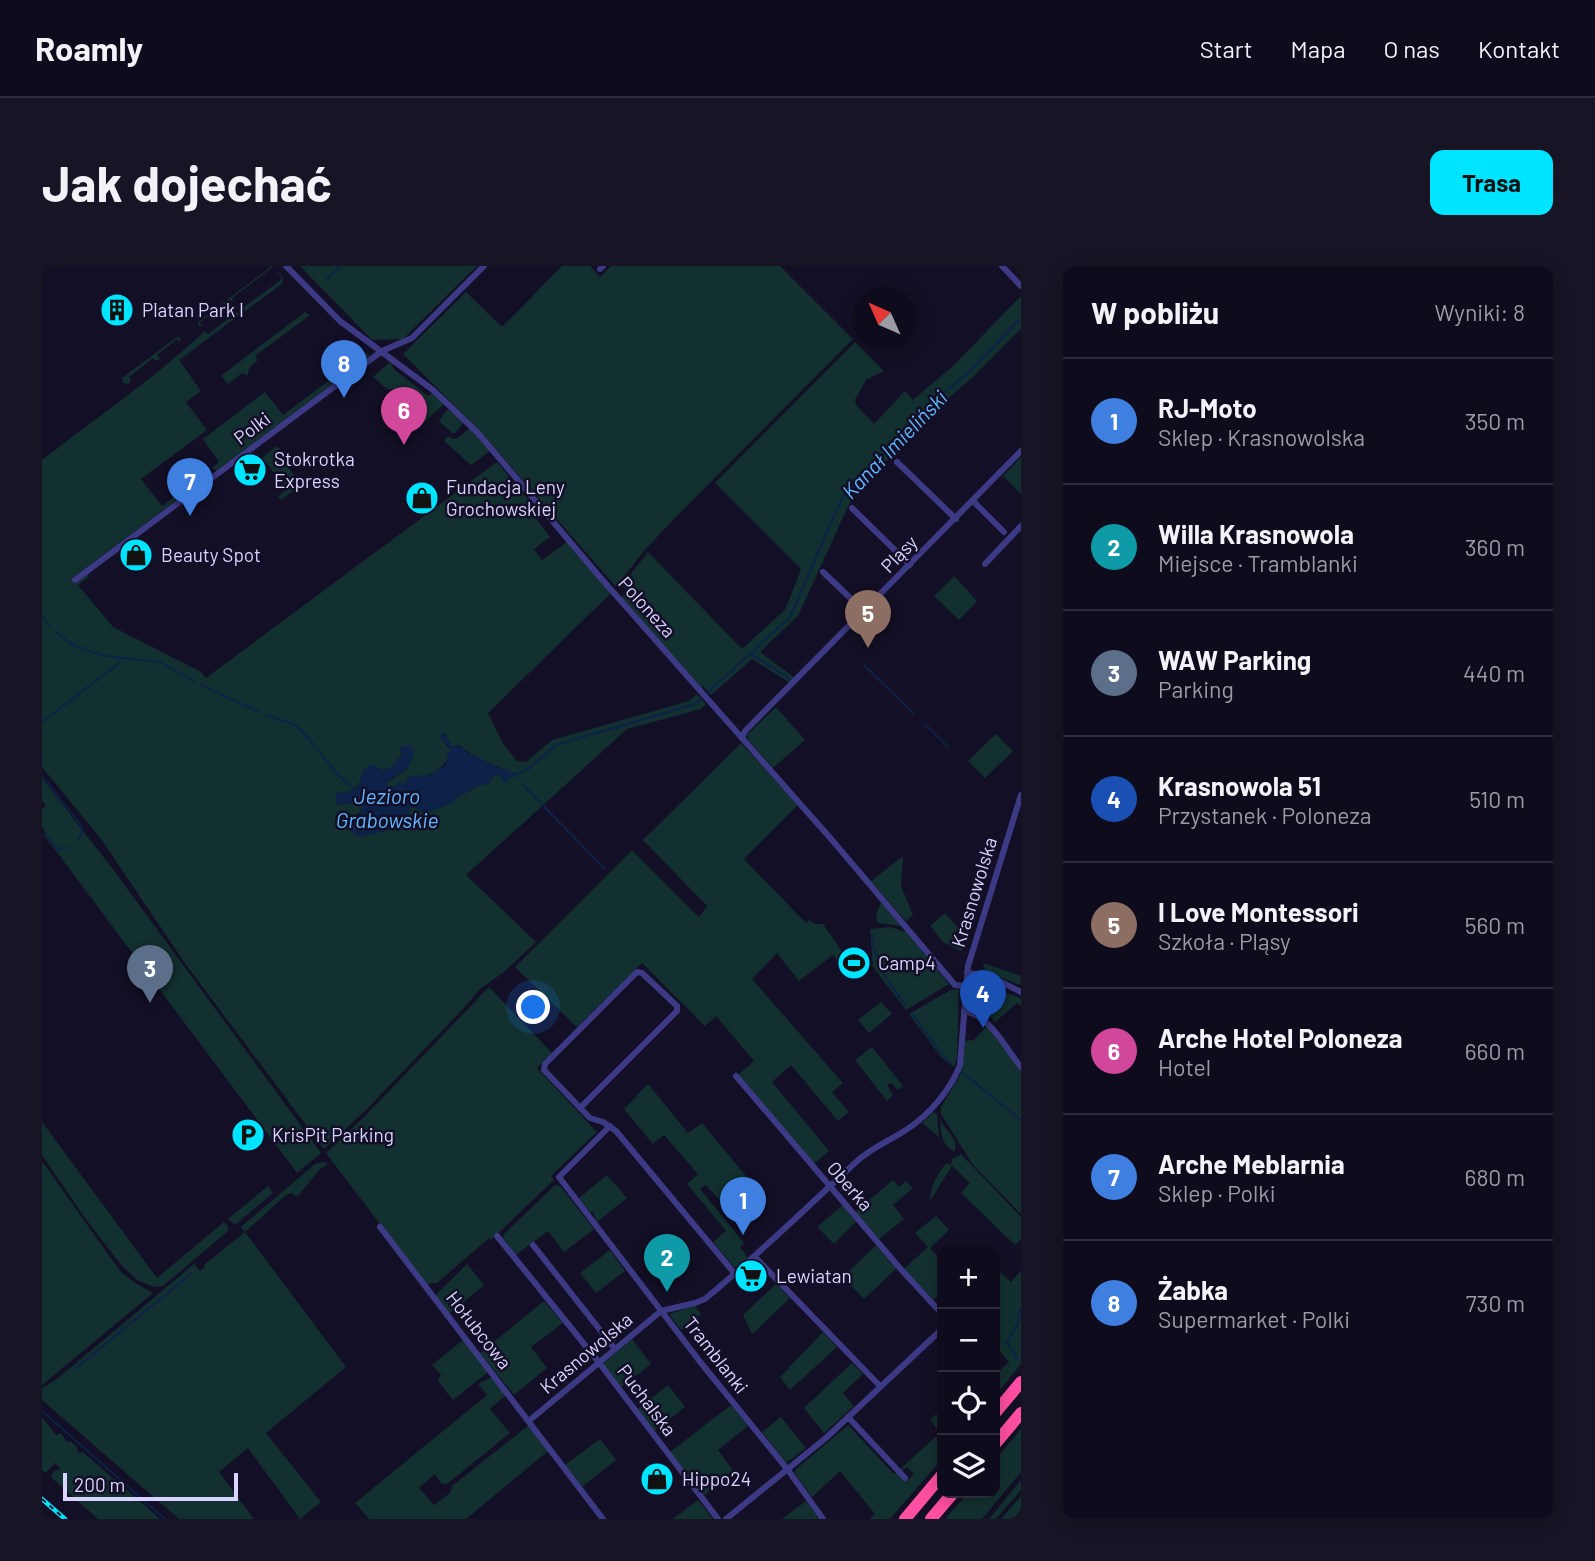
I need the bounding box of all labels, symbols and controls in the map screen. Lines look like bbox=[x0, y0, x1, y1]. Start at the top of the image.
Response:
text: Roamly bbox=[35, 28, 143, 68]
text: Start bbox=[1200, 34, 1252, 63]
text: Mapa bbox=[1290, 34, 1345, 63]
text: O nas bbox=[1383, 34, 1440, 63]
text: Kontakt bbox=[1478, 34, 1560, 63]
button: Trasa bbox=[1430, 150, 1553, 215]
text: Jak dojechać bbox=[42, 153, 332, 212]
north arrow bbox=[853, 287, 916, 350]
building icon: Platan Park I bbox=[98, 291, 136, 329]
text: W pobliżu bbox=[1091, 294, 1219, 330]
place label: Platan Park I bbox=[142, 298, 244, 321]
text: Wyniki: 8 bbox=[1434, 298, 1525, 326]
pin: 8 bbox=[321, 340, 367, 398]
water label: Kanał Imieliński bbox=[836, 384, 952, 503]
pin: 6 bbox=[381, 387, 427, 445]
text: RJ-Moto bbox=[1158, 392, 1257, 423]
street label: Polki bbox=[229, 406, 275, 449]
text: 1 bbox=[1110, 407, 1118, 435]
text: 350 m bbox=[1465, 407, 1525, 435]
text: Sklep · Krasnowolska bbox=[1158, 423, 1365, 451]
place label: Stokrotka Express bbox=[274, 447, 355, 492]
supermarket icon: Stokrotka Express bbox=[231, 451, 269, 489]
pin: 7 bbox=[167, 458, 213, 516]
place label: Fundacja Leny Grochowskiej bbox=[446, 475, 565, 520]
shop icon: Fundacja Leny Grochowskiej bbox=[403, 479, 441, 517]
text: Willa Krasnowola bbox=[1158, 518, 1354, 549]
street label: Pląsy bbox=[876, 530, 922, 577]
text: 2 bbox=[1108, 533, 1120, 561]
text: 360 m bbox=[1465, 533, 1525, 561]
shop icon: Beauty Spot bbox=[117, 536, 155, 574]
place label: Beauty Spot bbox=[161, 543, 261, 566]
text: Miejsce · Tramblanki bbox=[1158, 549, 1358, 577]
street label: Poloneza bbox=[614, 571, 681, 642]
pin: 5 bbox=[845, 590, 891, 648]
text: WAW Parking bbox=[1158, 644, 1311, 675]
text: 3 bbox=[1108, 659, 1120, 687]
text: 440 m bbox=[1463, 659, 1525, 687]
text: Parking bbox=[1158, 675, 1234, 703]
text: Krasnowola 51 bbox=[1158, 770, 1321, 801]
water label: Jezioro Grabowskie bbox=[336, 783, 438, 832]
text: 4 bbox=[1107, 785, 1121, 813]
text: 510 m bbox=[1469, 785, 1525, 813]
text: Przystanek · Poloneza bbox=[1158, 801, 1371, 829]
street label: Krasnowolska bbox=[946, 834, 1001, 950]
text: I Love Montessori bbox=[1158, 896, 1359, 927]
text: 5 bbox=[1108, 911, 1120, 939]
text: 560 m bbox=[1465, 911, 1525, 939]
text: Szkoła · Pląsy bbox=[1158, 927, 1291, 955]
sports icon: Camp4 bbox=[835, 944, 873, 982]
pin: 3 bbox=[127, 945, 173, 1003]
place label: Camp4 bbox=[878, 951, 936, 974]
pin: 4 bbox=[960, 970, 1006, 1028]
your location bbox=[516, 990, 550, 1024]
text: Arche Hotel Poloneza bbox=[1158, 1022, 1403, 1053]
text: 6 bbox=[1108, 1037, 1120, 1065]
text: 660 m bbox=[1465, 1037, 1525, 1065]
text: Hotel bbox=[1158, 1053, 1211, 1081]
parking icon: KrisPit Parking bbox=[229, 1116, 267, 1154]
place label: KrisPit Parking bbox=[272, 1123, 394, 1146]
text: Arche Meblarnia bbox=[1158, 1148, 1345, 1179]
street label: Oberka bbox=[823, 1156, 878, 1215]
text: 7 bbox=[1108, 1163, 1120, 1191]
text: 680 m bbox=[1465, 1163, 1525, 1191]
pin: 1 bbox=[720, 1177, 766, 1235]
text: Sklep · Polki bbox=[1158, 1179, 1276, 1207]
pin: 2 bbox=[644, 1234, 690, 1292]
map controls bbox=[937, 1246, 1000, 1498]
button: + bbox=[937, 1246, 1000, 1309]
supermarket icon: Lewiatan bbox=[732, 1257, 770, 1295]
place label: Lewiatan bbox=[776, 1264, 852, 1287]
text: Żabka bbox=[1158, 1274, 1228, 1305]
street label: Hołubcowa bbox=[442, 1286, 517, 1373]
text: 8 bbox=[1108, 1289, 1120, 1317]
text: 730 m bbox=[1466, 1289, 1525, 1317]
text: Supermarket · Polki bbox=[1158, 1305, 1350, 1333]
street label: Krasnowolska bbox=[535, 1307, 637, 1398]
button: − bbox=[937, 1309, 1000, 1372]
street label: Tramblanki bbox=[679, 1312, 754, 1398]
street label: Puchalska bbox=[613, 1359, 682, 1440]
button: locate bbox=[937, 1372, 1000, 1435]
button: layers bbox=[937, 1435, 1000, 1498]
shop icon: Hippo24 bbox=[638, 1460, 676, 1498]
place label: Hippo24 bbox=[682, 1467, 751, 1490]
scale bar bbox=[63, 1470, 238, 1502]
text: 200 m bbox=[74, 1473, 125, 1496]

